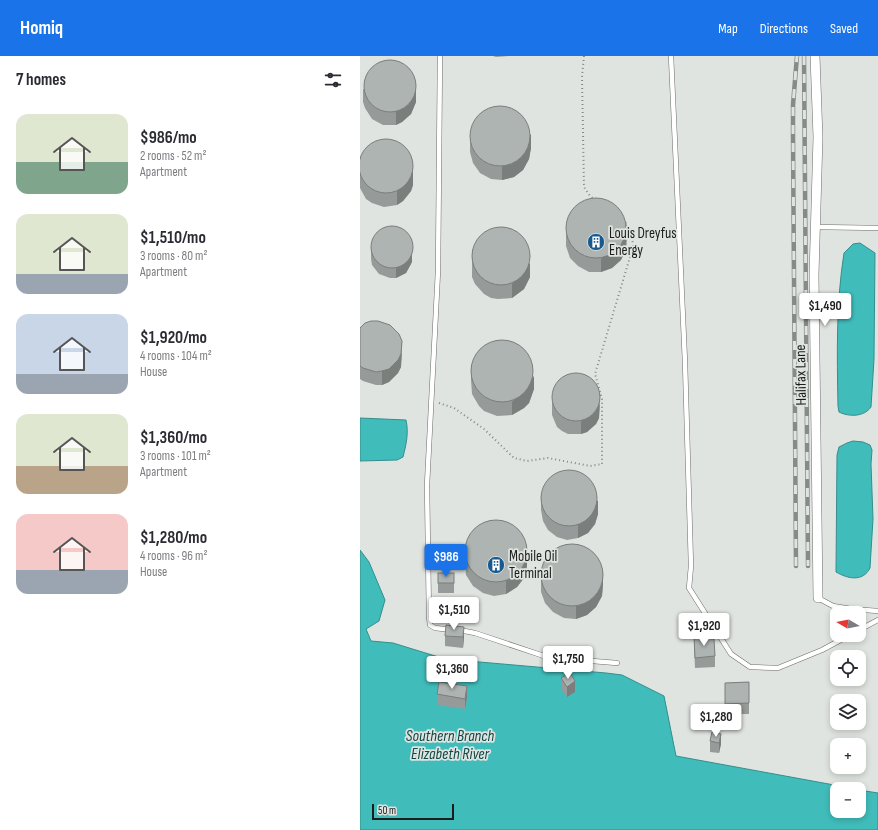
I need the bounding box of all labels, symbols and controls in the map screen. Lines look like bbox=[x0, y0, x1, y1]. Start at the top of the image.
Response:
text: Homiq bbox=[20, 17, 63, 40]
text: Map bbox=[718, 20, 738, 37]
text: Directions bbox=[760, 20, 808, 37]
text: Saved bbox=[830, 20, 858, 37]
icon: filters bbox=[322, 69, 344, 91]
text: 7 homes bbox=[16, 70, 66, 90]
text: $986/mo bbox=[140, 128, 197, 148]
icon: home bbox=[48, 130, 96, 178]
text: 2 rooms · 52 m² bbox=[140, 148, 207, 164]
text: Apartment bbox=[140, 164, 187, 180]
place label: Louis Dreyfus Energy bbox=[609, 224, 677, 260]
text: $1,510/mo bbox=[140, 228, 206, 248]
icon: home bbox=[48, 230, 96, 278]
building icon: Louis Dreyfus Energy bbox=[586, 232, 606, 252]
text: 3 rooms · 80 m² bbox=[140, 248, 208, 264]
text: Apartment bbox=[140, 264, 187, 280]
pin: $1,490 bbox=[792, 293, 858, 327]
text: $1,490 bbox=[808, 298, 842, 314]
text: $1,920/mo bbox=[140, 328, 207, 348]
icon: home bbox=[48, 330, 96, 378]
street label: Halifax Lane bbox=[791, 344, 811, 406]
text: 4 rooms · 104 m² bbox=[140, 348, 212, 364]
text: House bbox=[140, 364, 167, 380]
text: $1,360/mo bbox=[140, 428, 207, 448]
icon: home bbox=[48, 430, 96, 478]
text: 3 rooms · 101 m² bbox=[140, 448, 211, 464]
text: Apartment bbox=[140, 464, 187, 480]
text: $1,280/mo bbox=[140, 528, 207, 548]
icon: home bbox=[48, 530, 96, 578]
pin: $986 bbox=[422, 544, 470, 578]
place label: Mobile Oil Terminal bbox=[509, 547, 557, 583]
text: 4 rooms · 96 m² bbox=[140, 548, 207, 564]
text: $986 bbox=[433, 549, 459, 565]
building icon: Mobile Oil Terminal bbox=[486, 555, 506, 575]
text: House bbox=[140, 564, 167, 580]
pin: $1,510 bbox=[421, 597, 487, 631]
text: $1,510 bbox=[438, 602, 470, 618]
north arrow bbox=[830, 606, 866, 642]
map controls bbox=[830, 606, 866, 818]
pin: $1,920 bbox=[671, 613, 737, 647]
text: $1,920 bbox=[687, 618, 721, 634]
pin: $1,750 bbox=[535, 646, 601, 680]
button: locate bbox=[830, 650, 866, 686]
text: $1,750 bbox=[552, 651, 584, 667]
pin: $1,360 bbox=[419, 656, 485, 690]
text: $1,360 bbox=[435, 661, 469, 677]
button: layers bbox=[830, 694, 866, 730]
pin: $1,280 bbox=[683, 704, 749, 738]
text: $1,280 bbox=[699, 709, 733, 725]
water label: Southern Branch Elizabeth River bbox=[406, 727, 495, 764]
button: + bbox=[830, 738, 866, 774]
button: − bbox=[830, 782, 866, 818]
scale bar bbox=[372, 802, 454, 821]
text: 50 m bbox=[378, 804, 396, 817]

